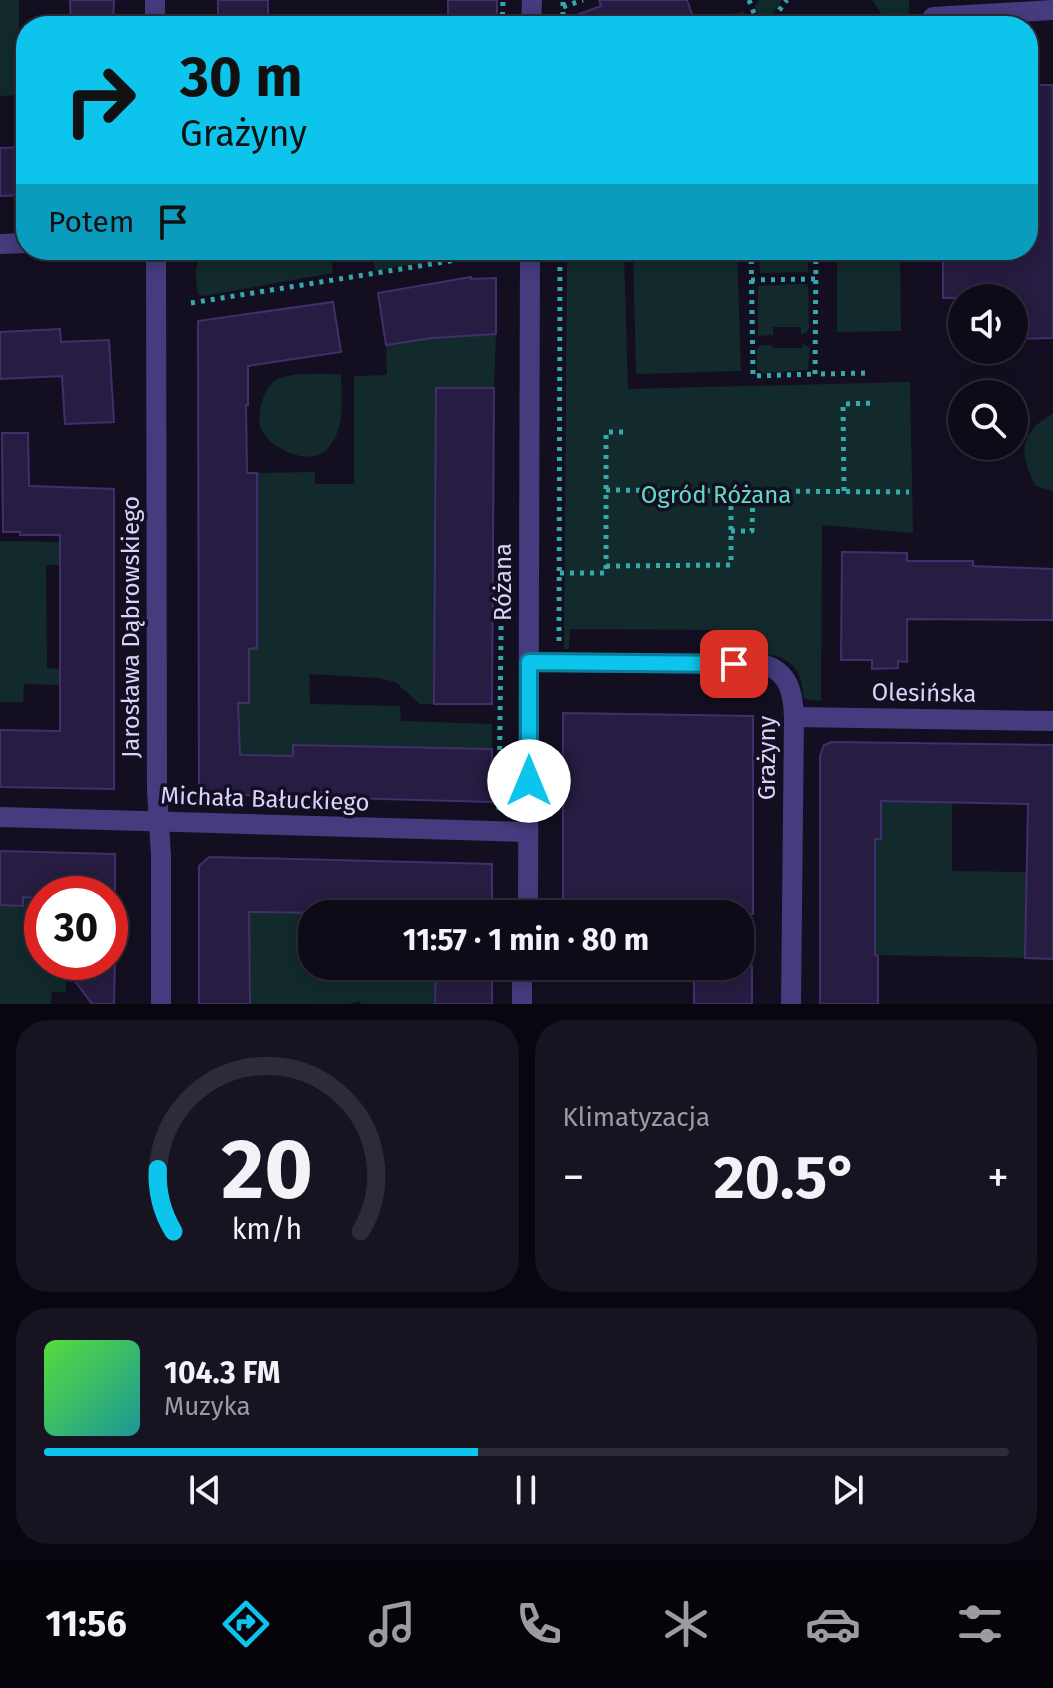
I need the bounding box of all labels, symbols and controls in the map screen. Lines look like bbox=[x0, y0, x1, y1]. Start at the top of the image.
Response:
text: 30 m bbox=[180, 44, 302, 111]
icon: right bbox=[48, 48, 152, 152]
text: Grażyny bbox=[180, 112, 307, 156]
icon: arrive bbox=[151, 200, 195, 244]
text: Potem bbox=[48, 204, 135, 240]
map controls bbox=[948, 284, 1028, 460]
button: sound bbox=[948, 284, 1028, 364]
button: search bbox=[948, 380, 1028, 460]
park label: Ogród Różana bbox=[641, 481, 791, 509]
street label: Jarosława Dąbrowskiego bbox=[117, 496, 145, 758]
street label: Różana bbox=[489, 543, 517, 621]
pin bbox=[700, 630, 768, 698]
icon: arrive bbox=[712, 642, 756, 686]
street label: Olesińska bbox=[871, 678, 977, 708]
street label: Grażyny bbox=[753, 715, 781, 800]
position arrow bbox=[487, 739, 571, 823]
street label: Michała Bałuckiego bbox=[160, 781, 370, 817]
speed limit sign: 30 bbox=[24, 876, 128, 980]
text: 11:57 · 1 min · 80 m bbox=[403, 922, 649, 958]
text: Klimatyzacja bbox=[563, 1102, 710, 1133]
text: 20 bbox=[221, 1120, 313, 1220]
text: 20.5° bbox=[714, 1142, 858, 1214]
text: − bbox=[563, 1151, 585, 1204]
text: + bbox=[987, 1151, 1009, 1204]
text: km/h bbox=[232, 1212, 303, 1247]
text: 104.3 FM bbox=[164, 1355, 280, 1391]
text: Muzyka bbox=[164, 1391, 251, 1422]
icon: previous bbox=[183, 1468, 227, 1512]
icon: pause bbox=[504, 1468, 548, 1512]
icon: next bbox=[826, 1468, 870, 1512]
icon: directions bbox=[218, 1596, 274, 1652]
icon: music bbox=[364, 1596, 420, 1652]
icon: phone bbox=[511, 1596, 567, 1652]
icon: climate bbox=[658, 1596, 714, 1652]
icon: car bbox=[805, 1596, 861, 1652]
icon: filters bbox=[952, 1596, 1008, 1652]
text: 11:56 bbox=[45, 1602, 127, 1646]

